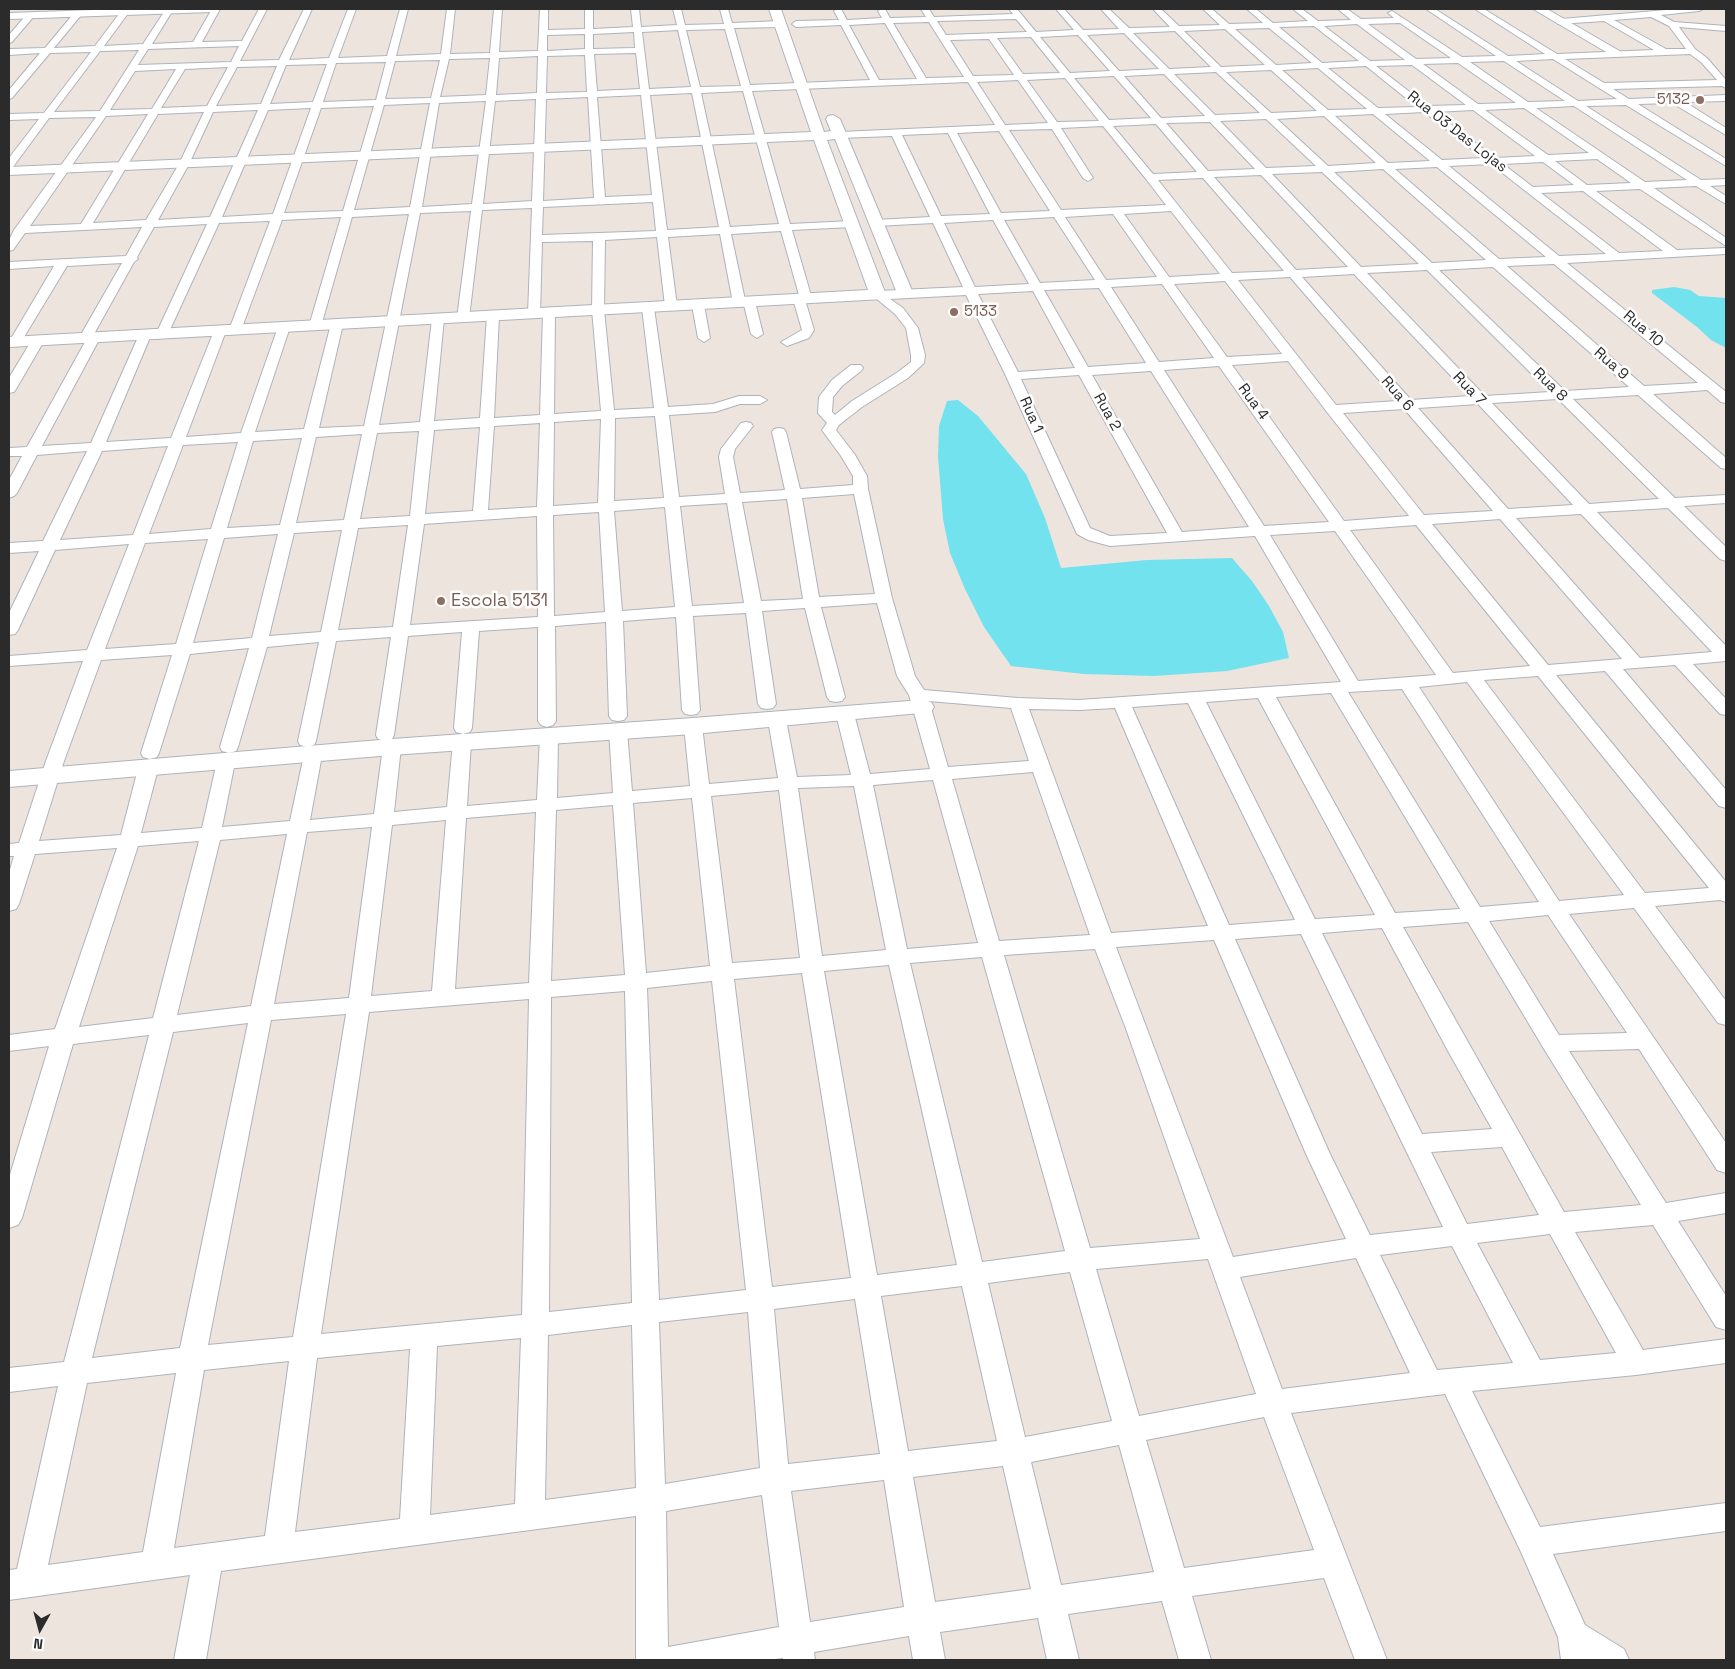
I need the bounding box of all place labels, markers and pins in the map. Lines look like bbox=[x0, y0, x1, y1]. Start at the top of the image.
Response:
place label: 5132 bbox=[1657, 91, 1690, 109]
marker: 5132 bbox=[1694, 94, 1706, 106]
place label: 5133 bbox=[964, 303, 997, 321]
marker: 5133 bbox=[948, 306, 960, 318]
place label: Escola 5131 bbox=[451, 590, 548, 612]
marker: Escola 5131 bbox=[435, 595, 447, 607]

